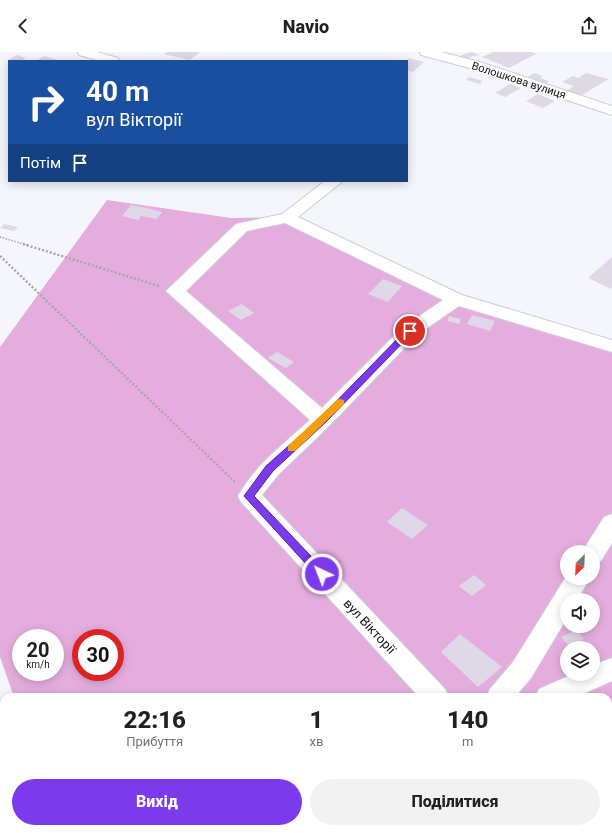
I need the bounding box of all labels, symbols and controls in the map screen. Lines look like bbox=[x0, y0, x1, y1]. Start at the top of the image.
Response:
icon: back bbox=[12, 15, 34, 37]
icon: share bbox=[578, 15, 600, 37]
text: Navio bbox=[283, 16, 329, 37]
street label: Волошкова вулиця bbox=[470, 59, 568, 102]
text: 40 m bbox=[86, 75, 149, 108]
icon: right bbox=[20, 76, 72, 128]
text: вул Вікторії bbox=[86, 109, 182, 130]
icon: arrive bbox=[69, 152, 91, 174]
text: Потім bbox=[20, 154, 61, 172]
pin bbox=[393, 314, 427, 348]
icon: arrive bbox=[399, 320, 421, 342]
north arrow bbox=[560, 545, 600, 585]
map controls bbox=[560, 545, 600, 681]
position arrow bbox=[301, 553, 343, 595]
button: sound bbox=[560, 593, 600, 633]
street label: вул Вікторії bbox=[340, 596, 399, 657]
speed limit sign: 30 bbox=[72, 629, 124, 681]
text: 20 bbox=[27, 638, 49, 662]
button: layers bbox=[560, 641, 600, 681]
text: km/h bbox=[26, 659, 50, 670]
text: 22:16 bbox=[124, 706, 186, 734]
text: 1 bbox=[309, 706, 323, 734]
text: 140 bbox=[447, 706, 488, 734]
text: Прибуття bbox=[126, 734, 183, 749]
text: хв bbox=[309, 734, 323, 749]
text: m bbox=[462, 734, 473, 749]
button: Вихід bbox=[12, 779, 302, 825]
button: Поділитися bbox=[310, 779, 600, 825]

